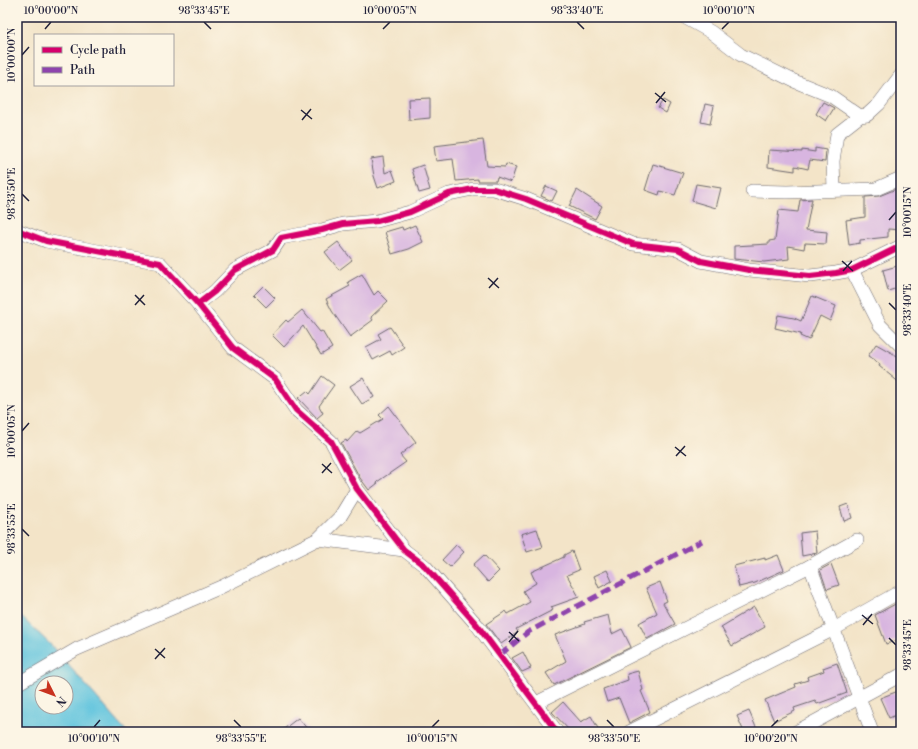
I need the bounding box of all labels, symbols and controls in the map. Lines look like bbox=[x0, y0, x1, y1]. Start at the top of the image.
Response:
text: 10°00'00"N bbox=[24, 5, 79, 17]
text: 98°33'45"E bbox=[178, 5, 230, 17]
text: 10°00'05"N bbox=[363, 5, 417, 17]
text: 98°33'40"E bbox=[551, 5, 603, 17]
text: 10°00'10"N bbox=[703, 5, 755, 17]
text: 10°00'00"N bbox=[6, 27, 18, 82]
legend bbox=[34, 34, 174, 86]
text: Cycle path bbox=[70, 43, 126, 58]
text: Path bbox=[70, 63, 95, 78]
text: 98°33'50"E bbox=[6, 168, 18, 220]
text: 10°00'15"N bbox=[902, 186, 914, 237]
text: 98°33'40"E bbox=[902, 284, 914, 336]
text: 10°00'05"N bbox=[6, 404, 18, 458]
text: 98°33'55"E bbox=[6, 503, 18, 554]
text: 98°33'45"E bbox=[902, 619, 914, 671]
north arrow bbox=[34, 675, 74, 715]
text: N bbox=[52, 693, 69, 709]
text: 10°00'10"N bbox=[68, 733, 120, 745]
text: 98°33'55"E bbox=[216, 733, 267, 745]
text: 10°00'15"N bbox=[407, 733, 458, 745]
text: 98°33'50"E bbox=[588, 733, 640, 745]
text: 10°00'20"N bbox=[744, 733, 798, 745]

